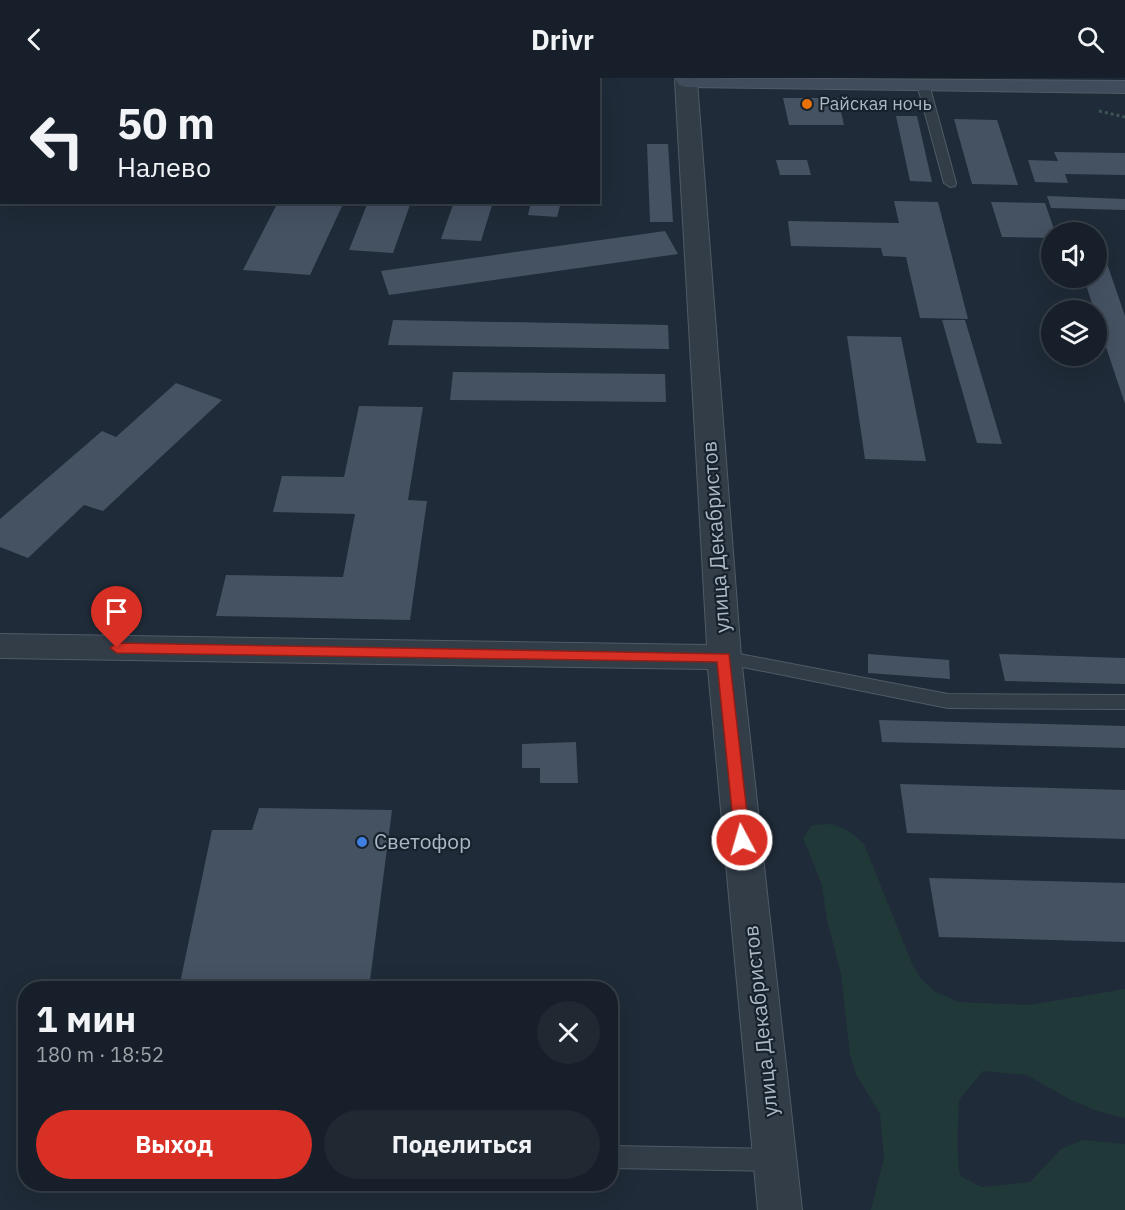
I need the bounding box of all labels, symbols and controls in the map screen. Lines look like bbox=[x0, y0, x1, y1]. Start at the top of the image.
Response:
text: Drivr bbox=[531, 22, 594, 57]
icon: back bbox=[18, 23, 51, 56]
icon: search bbox=[1074, 23, 1107, 56]
place label: Райская ночь bbox=[819, 92, 932, 115]
text: 50 m bbox=[117, 96, 215, 151]
marker: Райская ночь bbox=[800, 97, 814, 111]
icon: left bbox=[18, 102, 96, 180]
text: Налево bbox=[117, 149, 211, 184]
map controls bbox=[1041, 222, 1107, 366]
button: sound bbox=[1041, 222, 1107, 288]
button: layers bbox=[1041, 300, 1107, 366]
street label: улица Декабристов bbox=[694, 440, 736, 634]
pin bbox=[91, 586, 142, 648]
icon: arrive bbox=[100, 595, 133, 628]
position arrow bbox=[710, 808, 774, 872]
place label: Светофор bbox=[374, 827, 471, 855]
marker: Светофор bbox=[355, 835, 369, 849]
street label: улица Декабристов bbox=[736, 924, 784, 1118]
text: 1 мин bbox=[36, 995, 136, 1042]
button: close bbox=[537, 1001, 600, 1064]
text: 180 m · 18:52 bbox=[36, 1041, 164, 1068]
button: Выход bbox=[36, 1110, 312, 1179]
button: Поделиться bbox=[324, 1110, 600, 1179]

